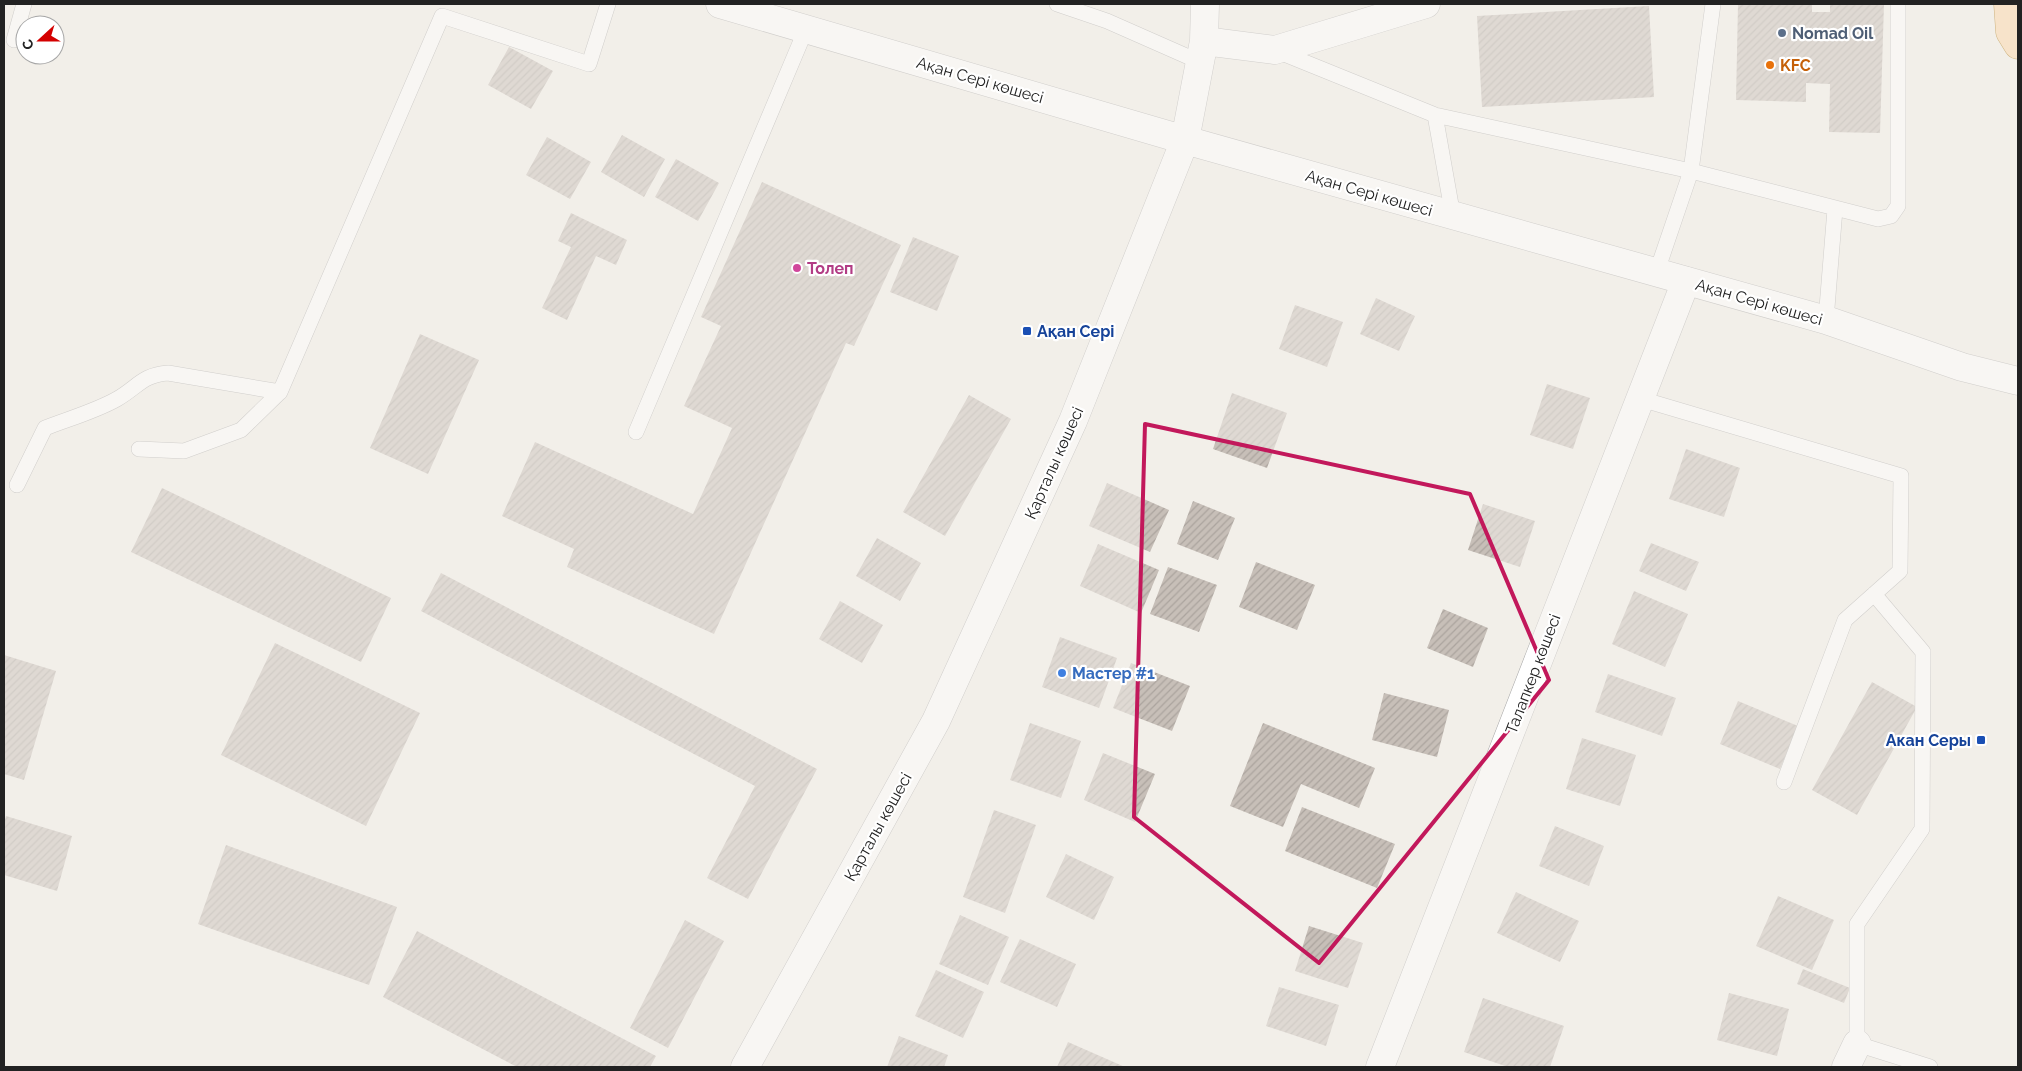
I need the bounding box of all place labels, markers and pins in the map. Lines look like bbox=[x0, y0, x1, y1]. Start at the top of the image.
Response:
place label: Nomad Oil bbox=[1792, 24, 1874, 43]
marker: Nomad Oil bbox=[1776, 27, 1788, 39]
place label: KFC bbox=[1780, 56, 1811, 75]
marker: KFC bbox=[1764, 59, 1776, 71]
place label: Толеп bbox=[807, 259, 854, 278]
marker: Толеп bbox=[791, 262, 803, 274]
place label: Ақан Серi bbox=[1037, 322, 1114, 341]
marker: Ақан Серi bbox=[1021, 325, 1033, 337]
place label: Мастер #1 bbox=[1072, 664, 1155, 683]
marker: Мастер #1 bbox=[1056, 667, 1068, 679]
place label: Акан Серы bbox=[1886, 731, 1971, 750]
marker: Акан Серы bbox=[1975, 734, 1987, 746]

